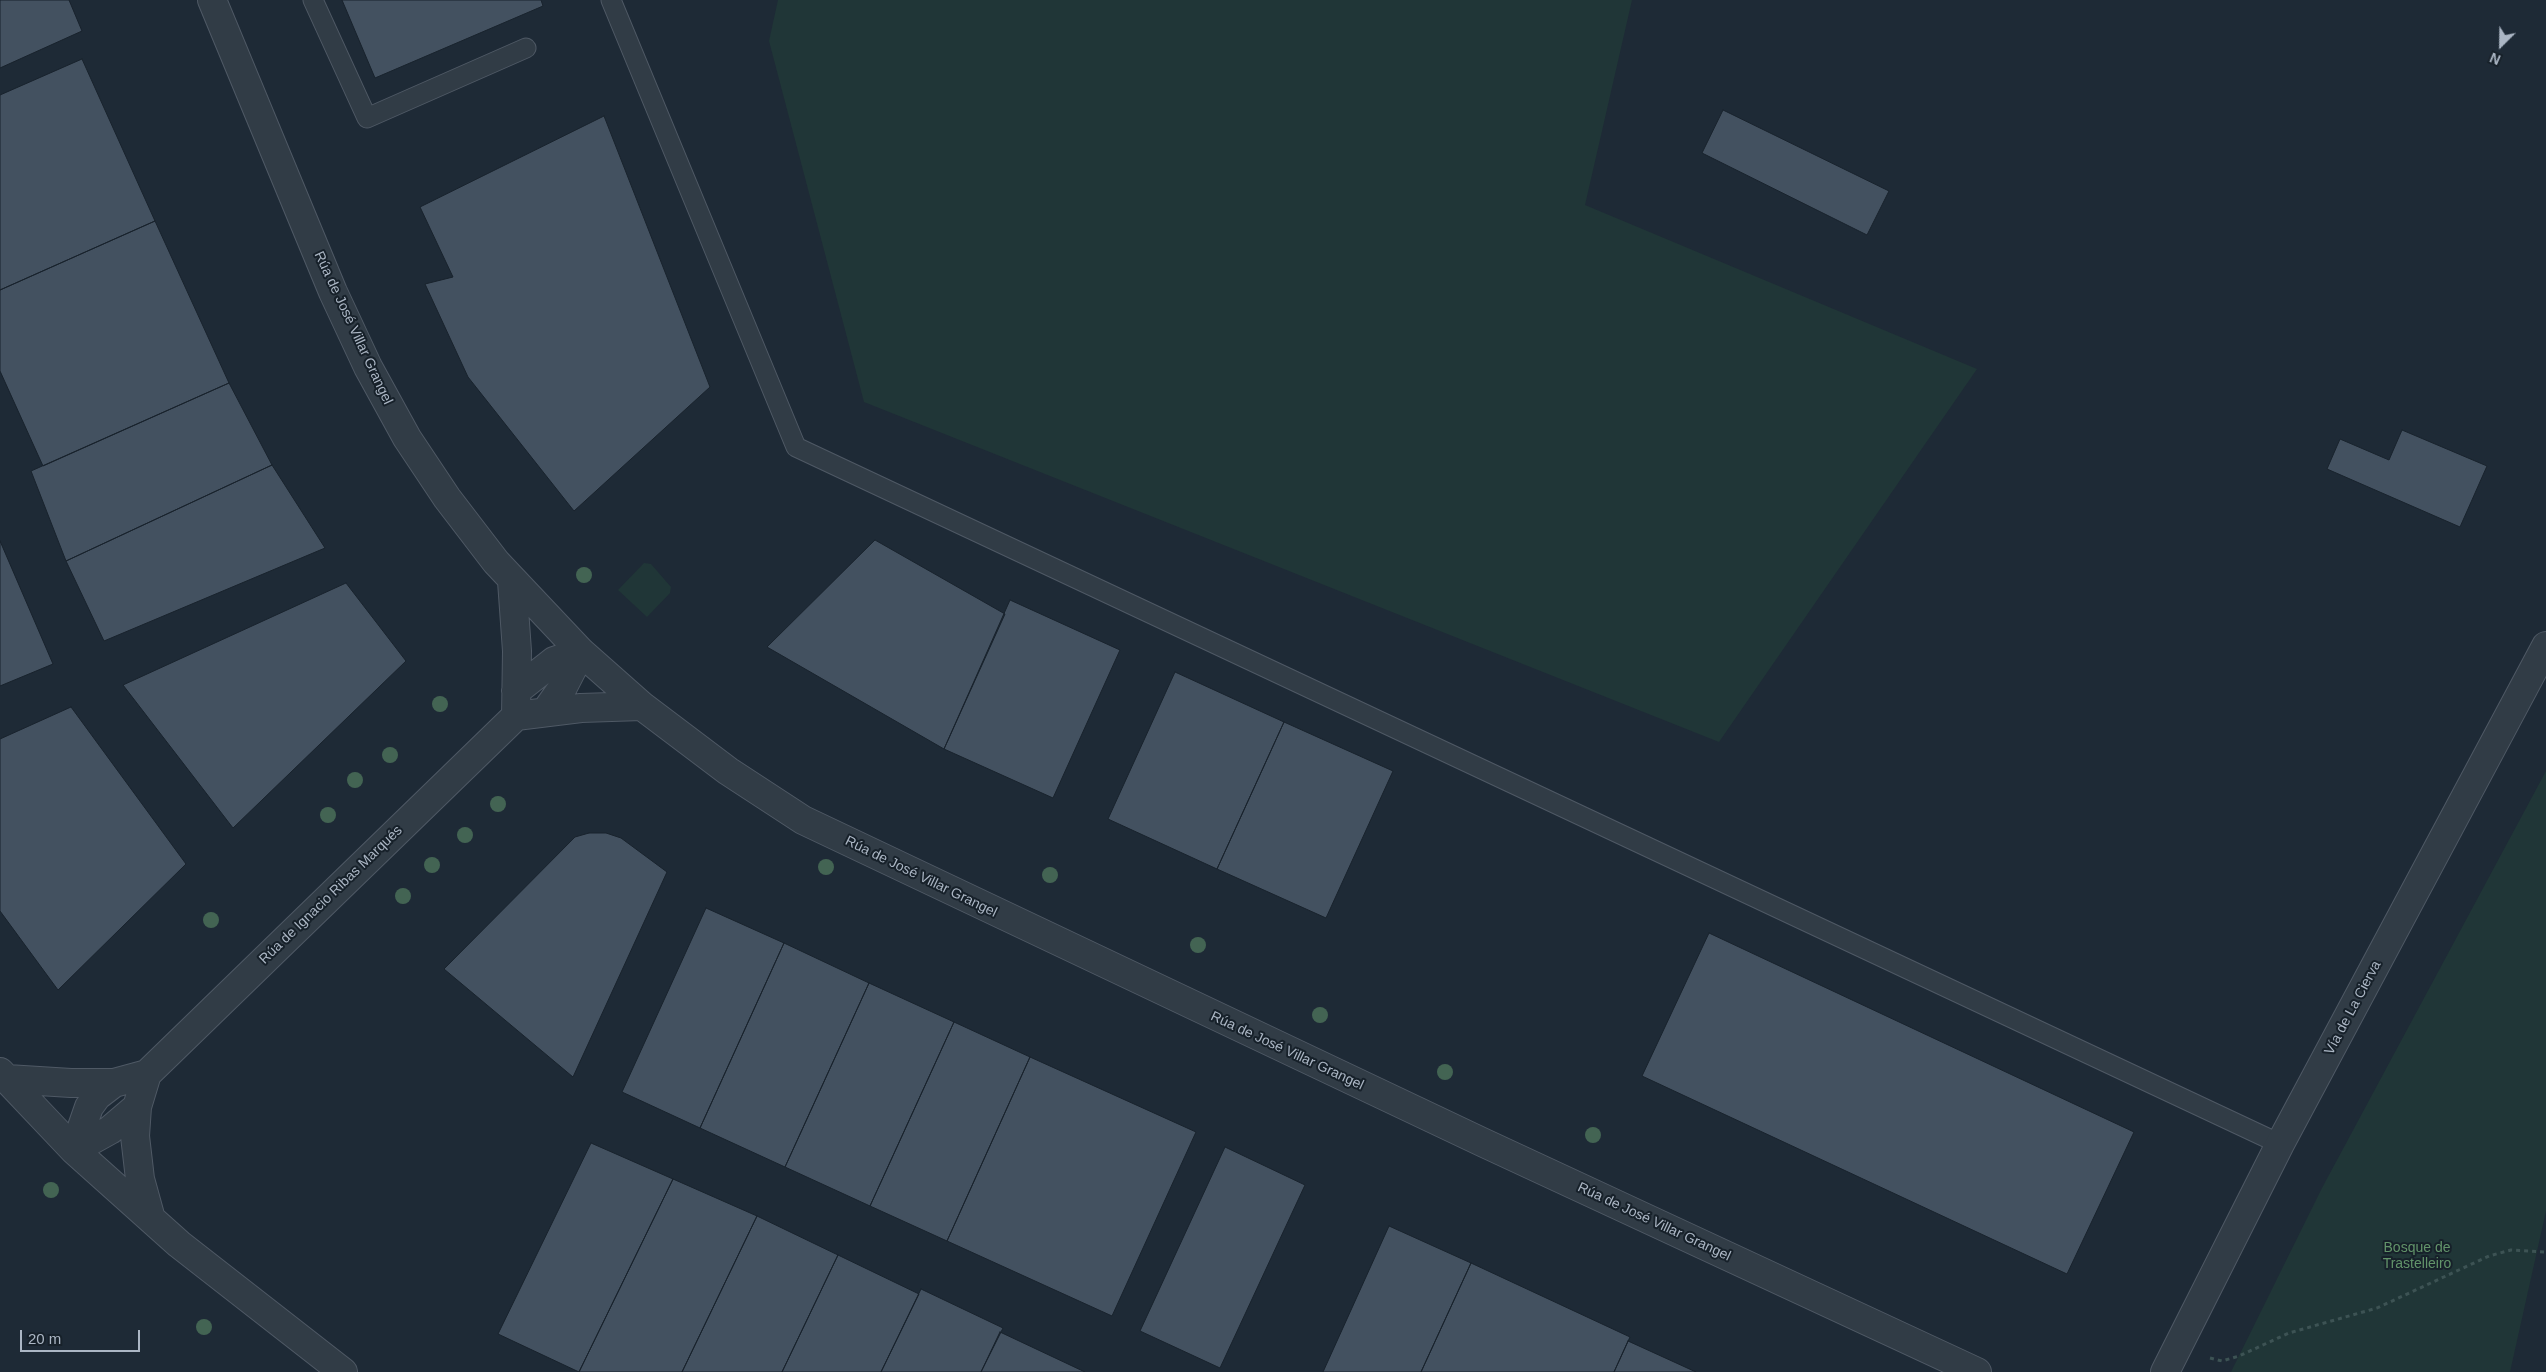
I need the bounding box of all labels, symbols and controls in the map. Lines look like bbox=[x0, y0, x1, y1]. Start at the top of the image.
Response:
north arrow bbox=[2476, 20, 2526, 70]
text: N bbox=[2487, 49, 2503, 68]
street label: Rúa de José Villar Grangel bbox=[310, 249, 396, 407]
street label: Rúa de Ignacio Ribas Marqués bbox=[256, 822, 406, 968]
street label: Rúa de José Villar Grangel bbox=[842, 833, 1000, 921]
street label: Vía de La Cierva bbox=[2321, 958, 2385, 1058]
street label: Rúa de José Villar Grangel bbox=[1208, 1008, 1366, 1094]
street label: Rúa de José Villar Grangel bbox=[1575, 1179, 1733, 1265]
park label: Bosque de Trastelleiro bbox=[2383, 1240, 2451, 1272]
scale bar bbox=[22, 1320, 142, 1352]
text: 20 m bbox=[28, 1330, 61, 1347]

